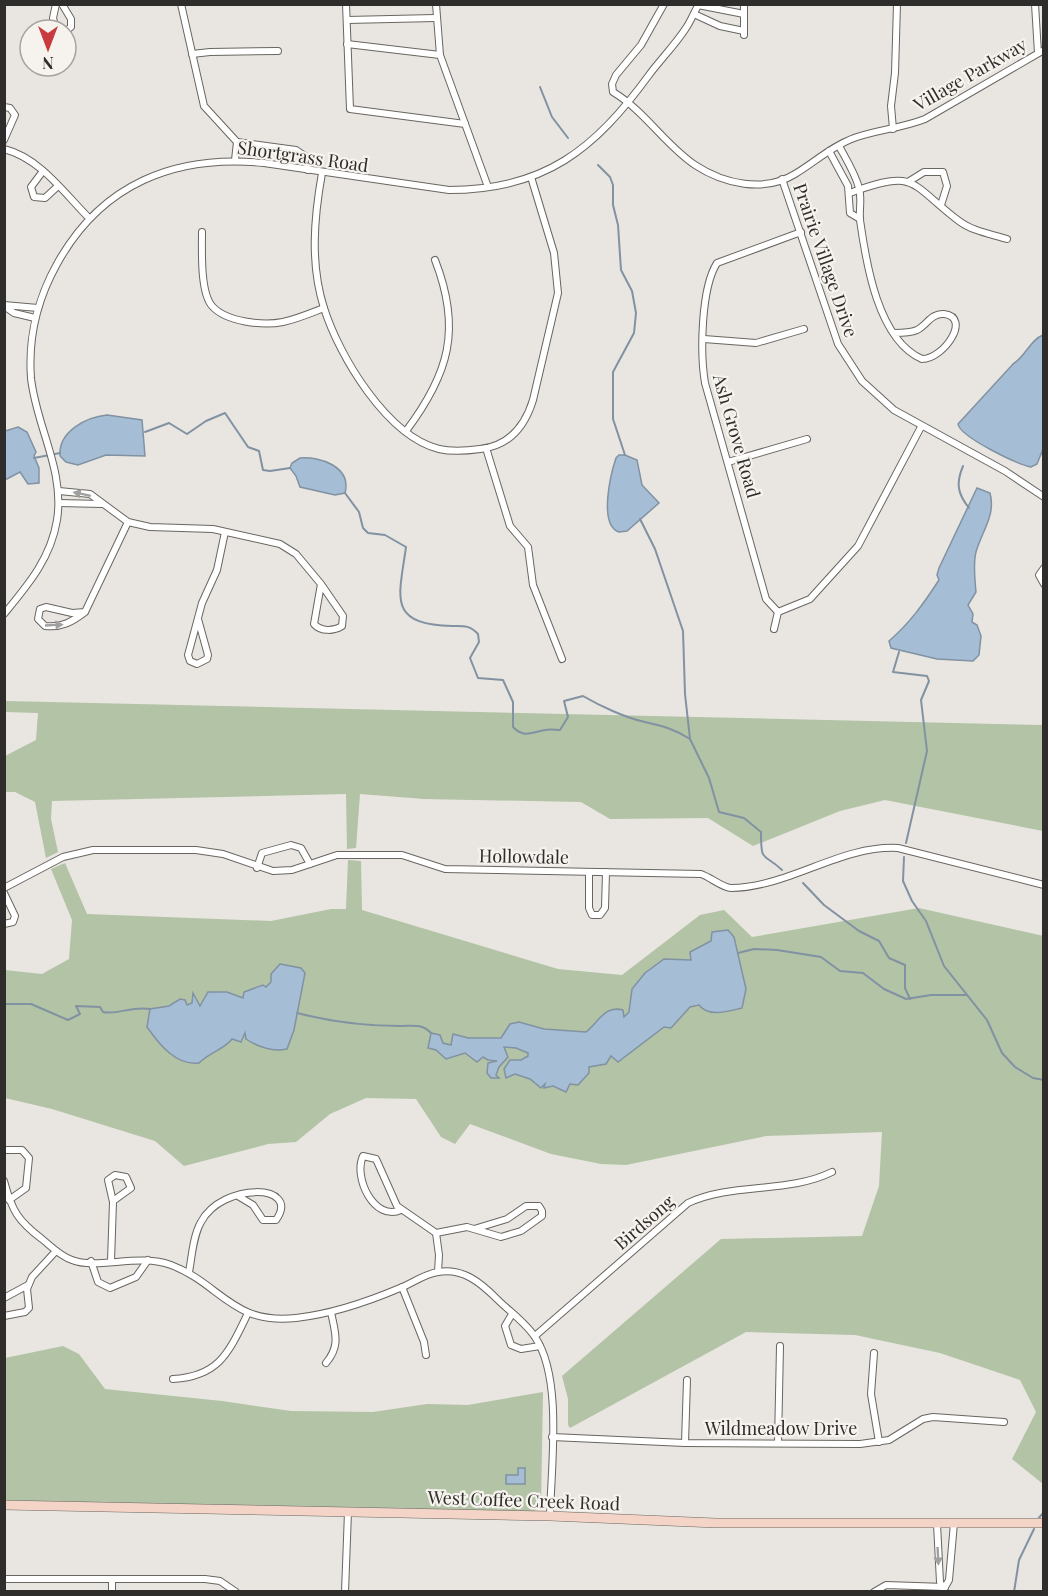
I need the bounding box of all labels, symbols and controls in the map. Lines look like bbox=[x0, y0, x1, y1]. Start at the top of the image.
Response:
north arrow bbox=[18, 18, 78, 78]
street label: Village Parkway bbox=[908, 32, 1031, 117]
text: N bbox=[42, 53, 54, 74]
street label: Shortgrass Road bbox=[236, 135, 371, 177]
street label: Prairie Village Drive bbox=[788, 180, 864, 340]
street label: Ash Grove Road bbox=[708, 370, 766, 501]
one-way arrow bbox=[72, 489, 91, 498]
one-way arrow bbox=[45, 621, 64, 630]
street label: Hollowdale bbox=[479, 843, 569, 869]
street label: Birdsong bbox=[609, 1189, 680, 1255]
street label: Wildmeadow Drive bbox=[704, 1416, 857, 1440]
street label: West Coffee Creek Road bbox=[426, 1485, 621, 1515]
one-way arrow bbox=[934, 1547, 943, 1566]

